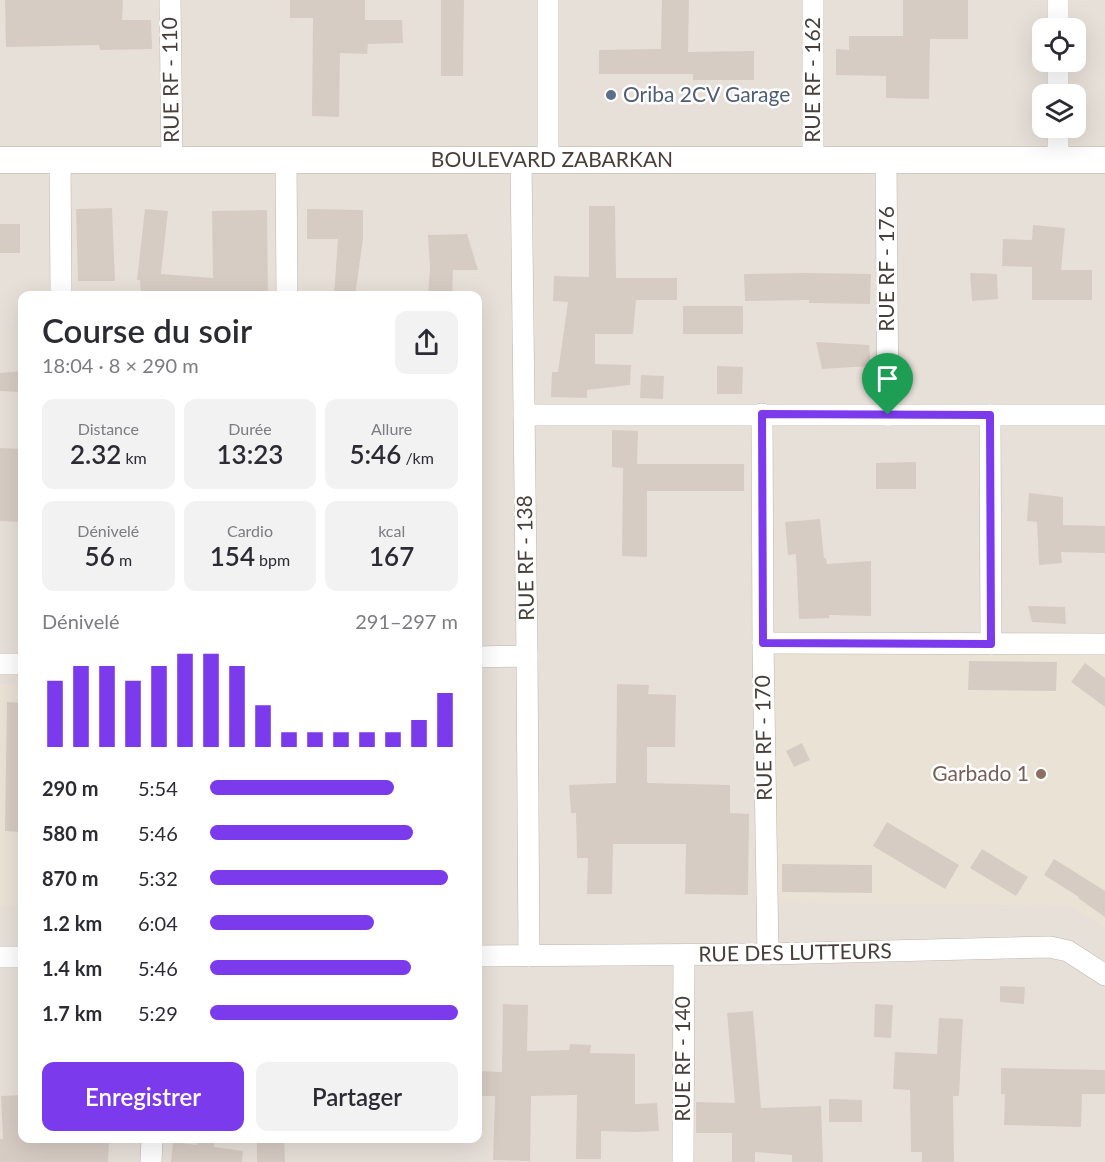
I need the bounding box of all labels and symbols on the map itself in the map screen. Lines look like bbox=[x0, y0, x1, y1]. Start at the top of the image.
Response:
street label: RUE RF - 110 bbox=[156, 17, 183, 143]
street label: RUE RF - 162 bbox=[799, 17, 824, 143]
place label: Oriba 2CV Garage bbox=[623, 81, 790, 106]
marker: Oriba 2CV Garage bbox=[604, 88, 618, 102]
street label: BOULEVARD ZABARKAN bbox=[431, 146, 673, 171]
street label: RUE RF - 176 bbox=[873, 206, 898, 332]
pin bbox=[862, 353, 913, 415]
street label: RUE RF - 138 bbox=[511, 495, 538, 621]
street label: RUE RF - 170 bbox=[749, 675, 776, 801]
place label: Garbado 1 bbox=[932, 760, 1029, 785]
marker: Garbado 1 bbox=[1034, 767, 1048, 781]
street label: RUE DES LUTTEURS bbox=[698, 937, 892, 966]
street label: RUE RF - 140 bbox=[669, 996, 694, 1122]

